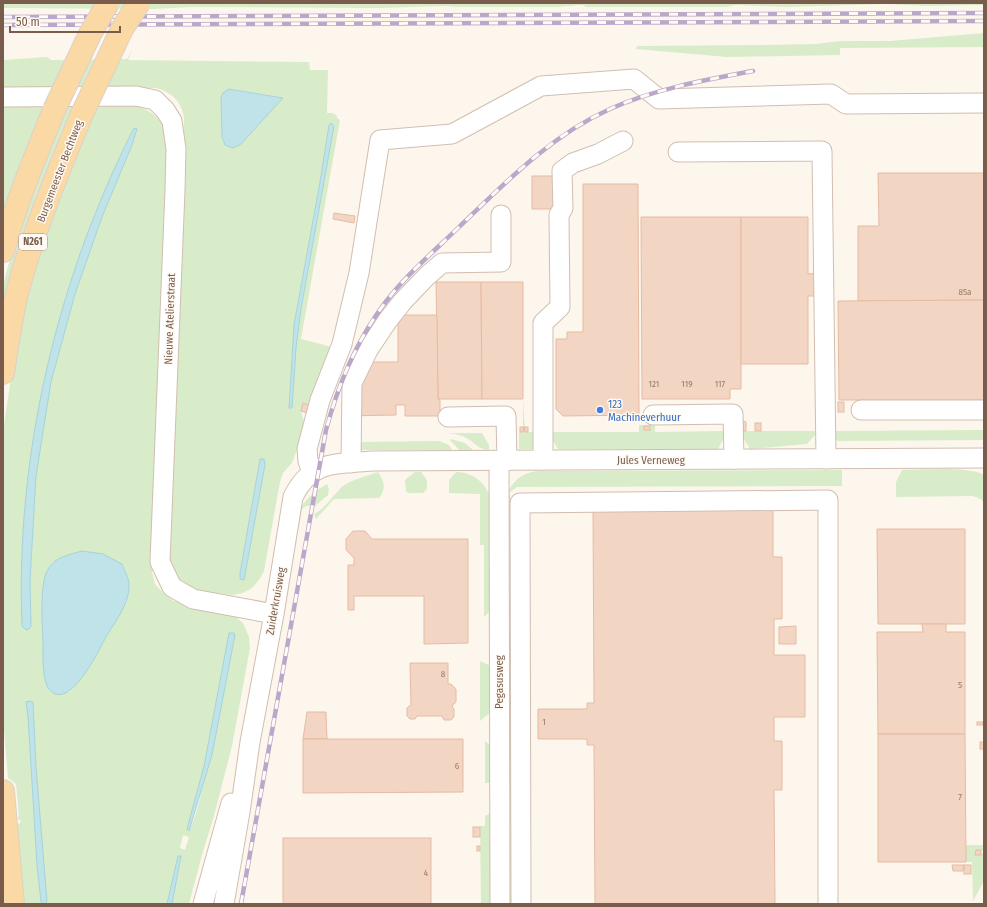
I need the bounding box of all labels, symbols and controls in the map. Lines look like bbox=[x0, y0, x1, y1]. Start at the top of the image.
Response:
scale bar bbox=[10, 8, 120, 34]
text: 50 m bbox=[16, 15, 40, 29]
street label: Burgemeester Bechtweg bbox=[34, 117, 86, 224]
road number: N261 bbox=[19, 234, 47, 250]
street label: Nieuwe Atelierstraat bbox=[162, 273, 178, 365]
house number: 85a bbox=[958, 287, 972, 297]
house number: 121 bbox=[649, 379, 659, 389]
house number: 119 bbox=[681, 379, 693, 389]
house number: 117 bbox=[715, 379, 726, 389]
place label: 123 Machineverhuur bbox=[608, 398, 681, 424]
marker: 123 Machineverhuur bbox=[595, 405, 605, 415]
street label: Jules Verneweg bbox=[617, 454, 686, 467]
street label: Zuiderkruisweg bbox=[264, 565, 288, 636]
street label: Pegasusweg bbox=[493, 654, 506, 709]
house number: 8 bbox=[441, 669, 446, 679]
house number: 5 bbox=[958, 680, 962, 690]
house number: 1 bbox=[542, 717, 546, 727]
house number: 6 bbox=[455, 761, 460, 771]
house number: 7 bbox=[958, 792, 962, 802]
house number: 4 bbox=[424, 868, 429, 878]

